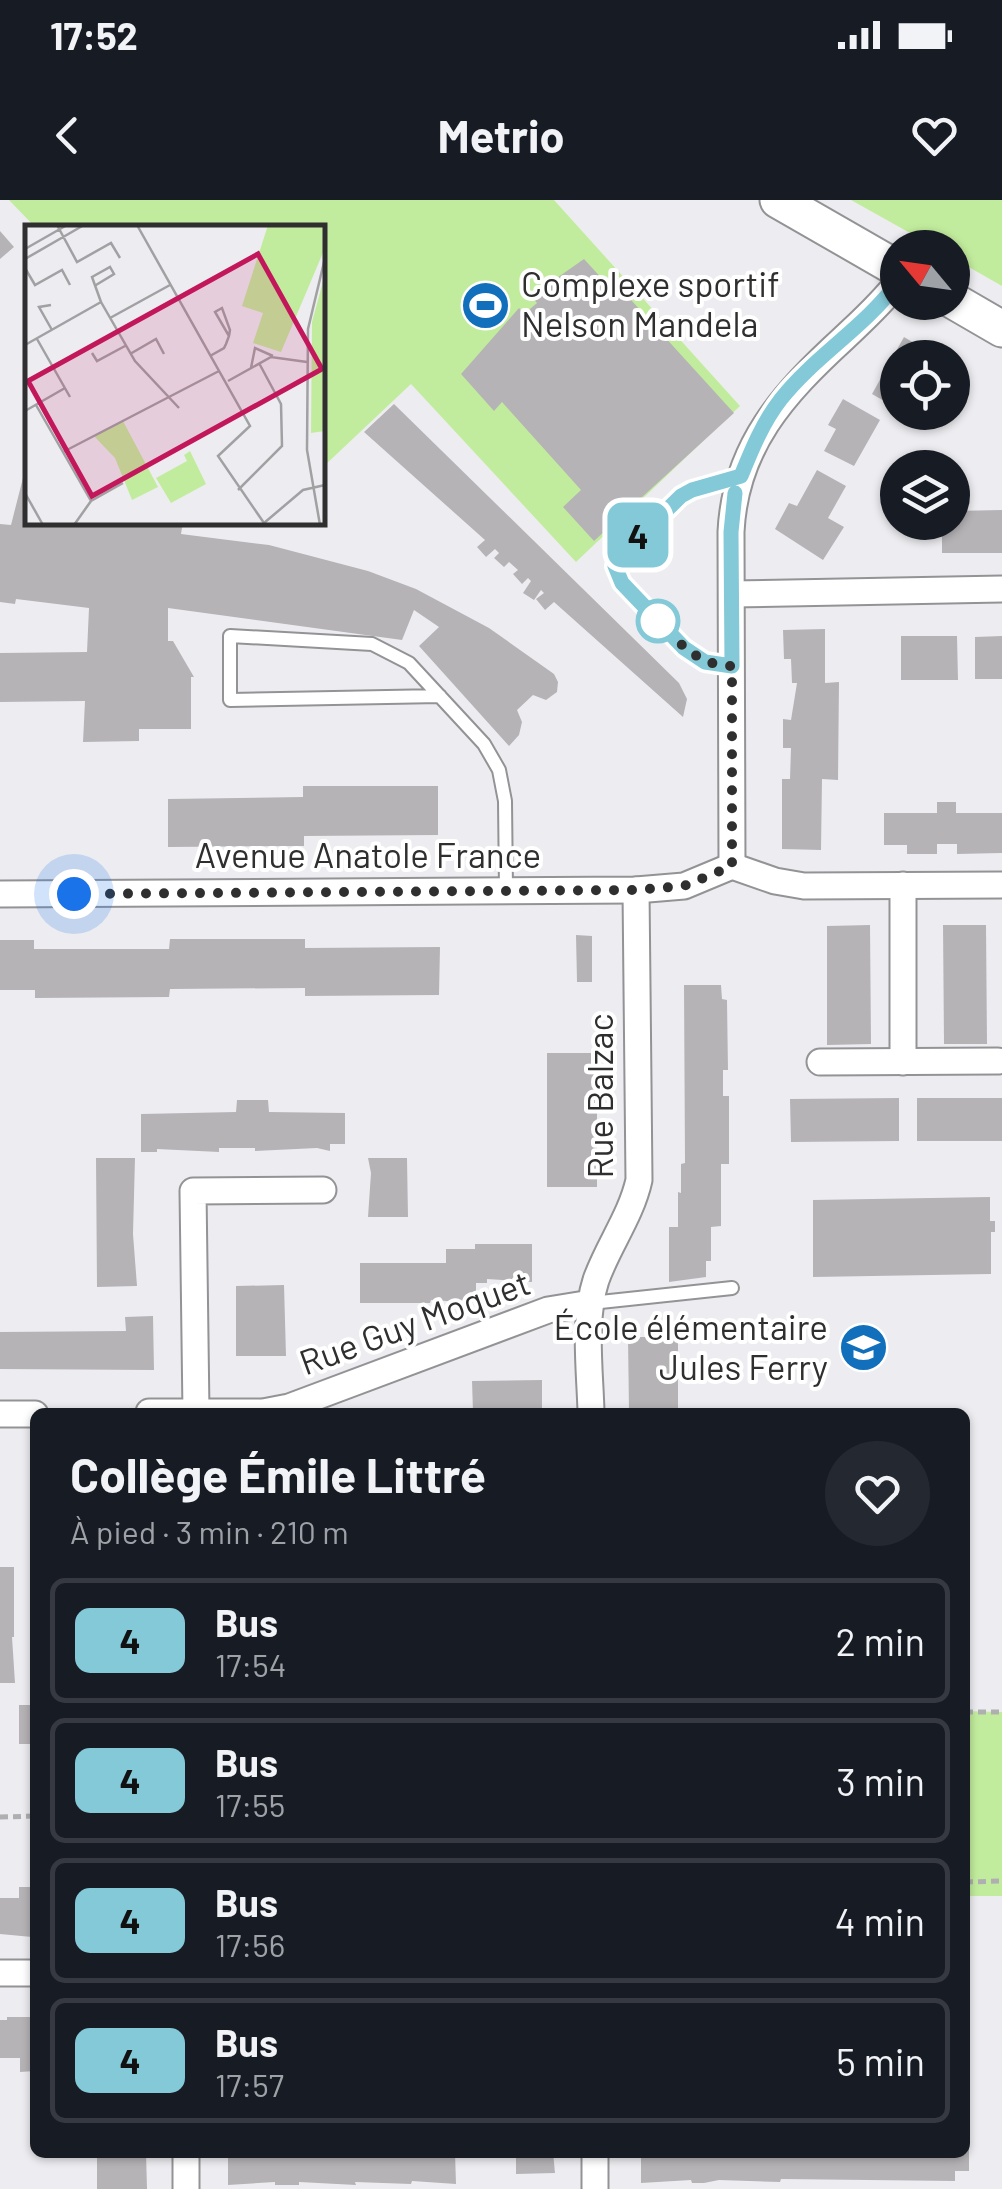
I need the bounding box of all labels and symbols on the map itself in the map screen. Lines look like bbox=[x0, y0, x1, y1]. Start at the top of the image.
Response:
inset map bbox=[25, 225, 325, 525]
north arrow bbox=[880, 230, 970, 320]
place label: Complexe sportif Nelson Mandela bbox=[521, 262, 780, 344]
sports icon: Complexe sportif Nelson Mandela bbox=[460, 279, 512, 331]
line badge: 4 bbox=[606, 502, 670, 568]
unlabelled marker bbox=[637, 600, 679, 642]
street label: Avenue Anatole France bbox=[195, 833, 541, 875]
your location bbox=[49, 869, 99, 919]
street label: Rue Balzac bbox=[578, 1013, 620, 1179]
street label: Rue Guy Moquet bbox=[293, 1260, 535, 1382]
place label: École élémentaire Jules Ferry bbox=[554, 1305, 828, 1387]
school or university icon: École élémentaire Jules Ferry bbox=[837, 1322, 889, 1374]

